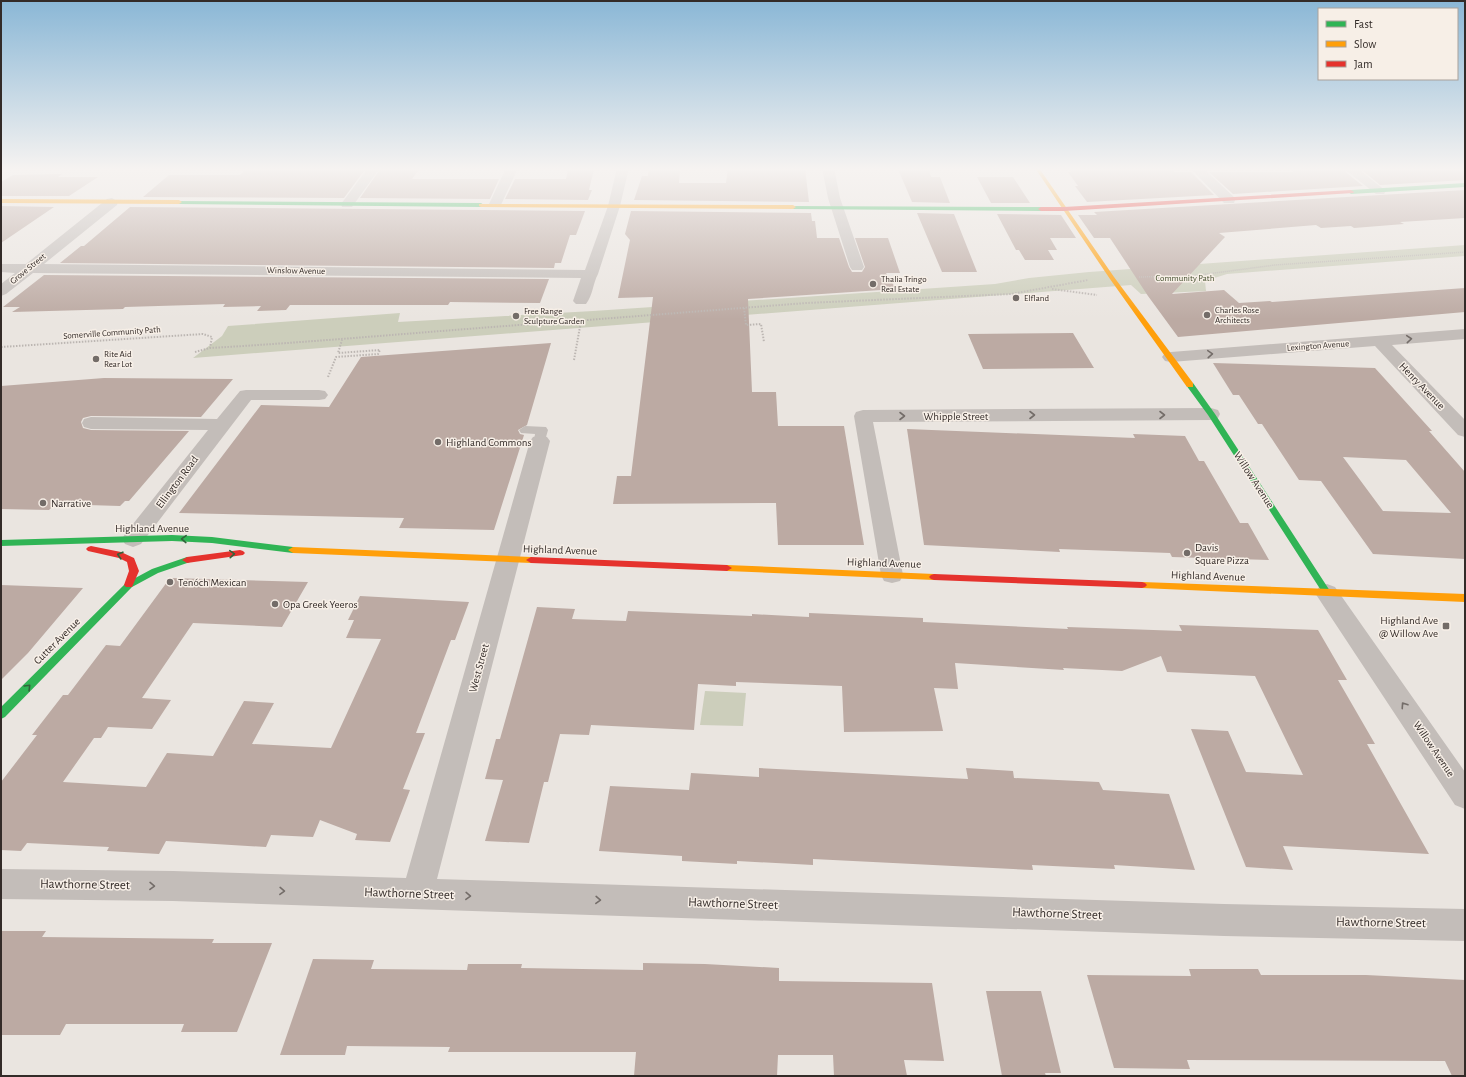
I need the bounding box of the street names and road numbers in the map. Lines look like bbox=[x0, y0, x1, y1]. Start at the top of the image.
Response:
street label: Grove Street bbox=[8, 252, 48, 286]
street label: Winslow Avenue bbox=[267, 266, 325, 276]
street label: Somerville Community Path bbox=[63, 325, 161, 341]
street label: Lexington Avenue bbox=[1287, 339, 1349, 353]
street label: Henry Avenue bbox=[1397, 361, 1447, 411]
street label: Whipple Street bbox=[924, 411, 989, 422]
street label: Willow Avenue bbox=[1232, 450, 1276, 510]
street label: Ellington Road bbox=[154, 454, 200, 510]
street label: Highland Avenue bbox=[115, 523, 189, 534]
street label: Highland Avenue bbox=[523, 543, 597, 557]
street label: Highland Avenue bbox=[847, 556, 921, 570]
street label: Highland Avenue bbox=[1171, 569, 1245, 583]
street label: Cutter Avenue bbox=[32, 616, 82, 666]
street label: West Street bbox=[467, 642, 491, 693]
street label: Willow Avenue bbox=[1411, 719, 1457, 779]
street label: Hawthorne Street bbox=[40, 878, 130, 892]
street label: Hawthorne Street bbox=[364, 886, 454, 902]
street label: Hawthorne Street bbox=[688, 896, 778, 912]
street label: Hawthorne Street bbox=[1012, 906, 1102, 922]
street label: Hawthorne Street bbox=[1336, 916, 1426, 930]

